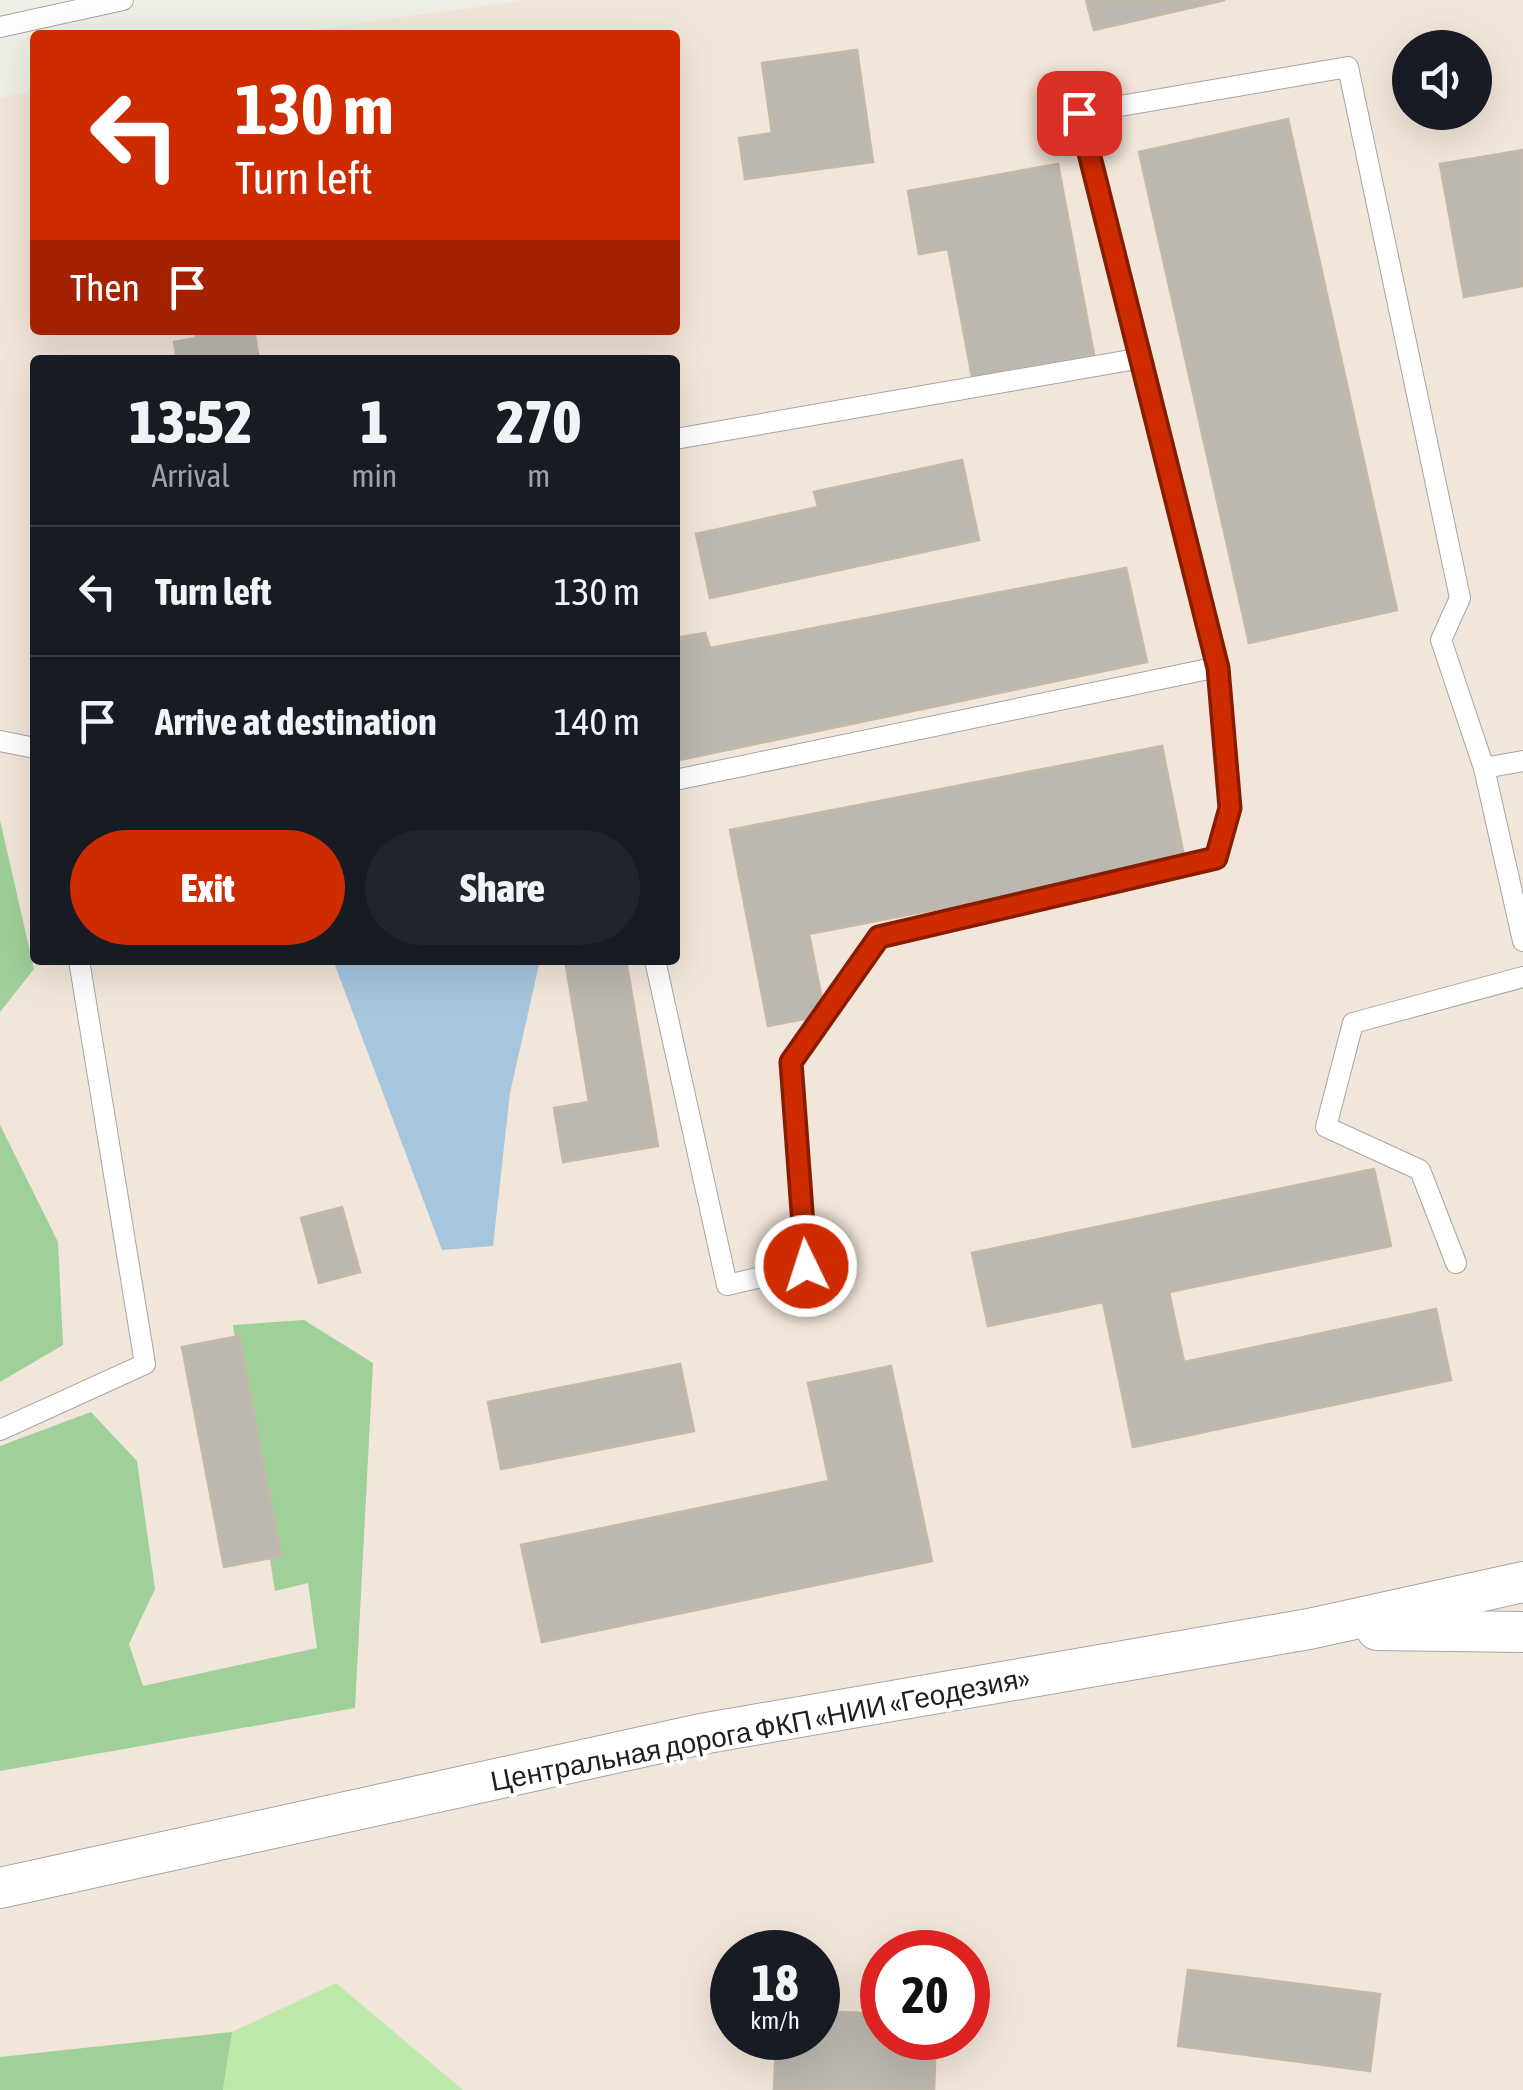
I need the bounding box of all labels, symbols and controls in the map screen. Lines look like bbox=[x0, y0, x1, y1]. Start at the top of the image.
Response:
map controls bbox=[1392, 30, 1492, 130]
button: sound bbox=[1392, 30, 1492, 130]
text: 130 m bbox=[235, 69, 394, 149]
icon: left bbox=[70, 70, 200, 200]
pin bbox=[1037, 71, 1122, 156]
icon: arrive bbox=[1052, 86, 1107, 141]
text: Turn left bbox=[235, 152, 373, 204]
icon: arrive bbox=[160, 260, 215, 315]
text: Then bbox=[70, 266, 140, 309]
text: 13:52 bbox=[129, 387, 252, 456]
text: 1 bbox=[360, 387, 389, 456]
text: 270 bbox=[496, 387, 581, 456]
text: Arrival bbox=[152, 457, 230, 494]
text: min bbox=[351, 457, 397, 494]
text: m bbox=[527, 457, 550, 494]
icon: left bbox=[70, 564, 125, 619]
text: Turn left bbox=[155, 570, 271, 613]
text: 130 m bbox=[554, 570, 640, 613]
icon: arrive bbox=[70, 694, 125, 749]
text: Arrive at destination bbox=[155, 700, 437, 743]
text: 140 m bbox=[554, 700, 640, 743]
button: Exit bbox=[70, 830, 345, 945]
button: Share bbox=[365, 830, 640, 945]
position arrow bbox=[754, 1214, 858, 1318]
street label: Центральная дорога ФКП «НИИ «Геодезия» bbox=[488, 1661, 1032, 1797]
speed limit sign: 20 bbox=[860, 1930, 990, 2060]
text: 18 bbox=[751, 1954, 798, 2012]
text: km/h bbox=[750, 2006, 800, 2034]

